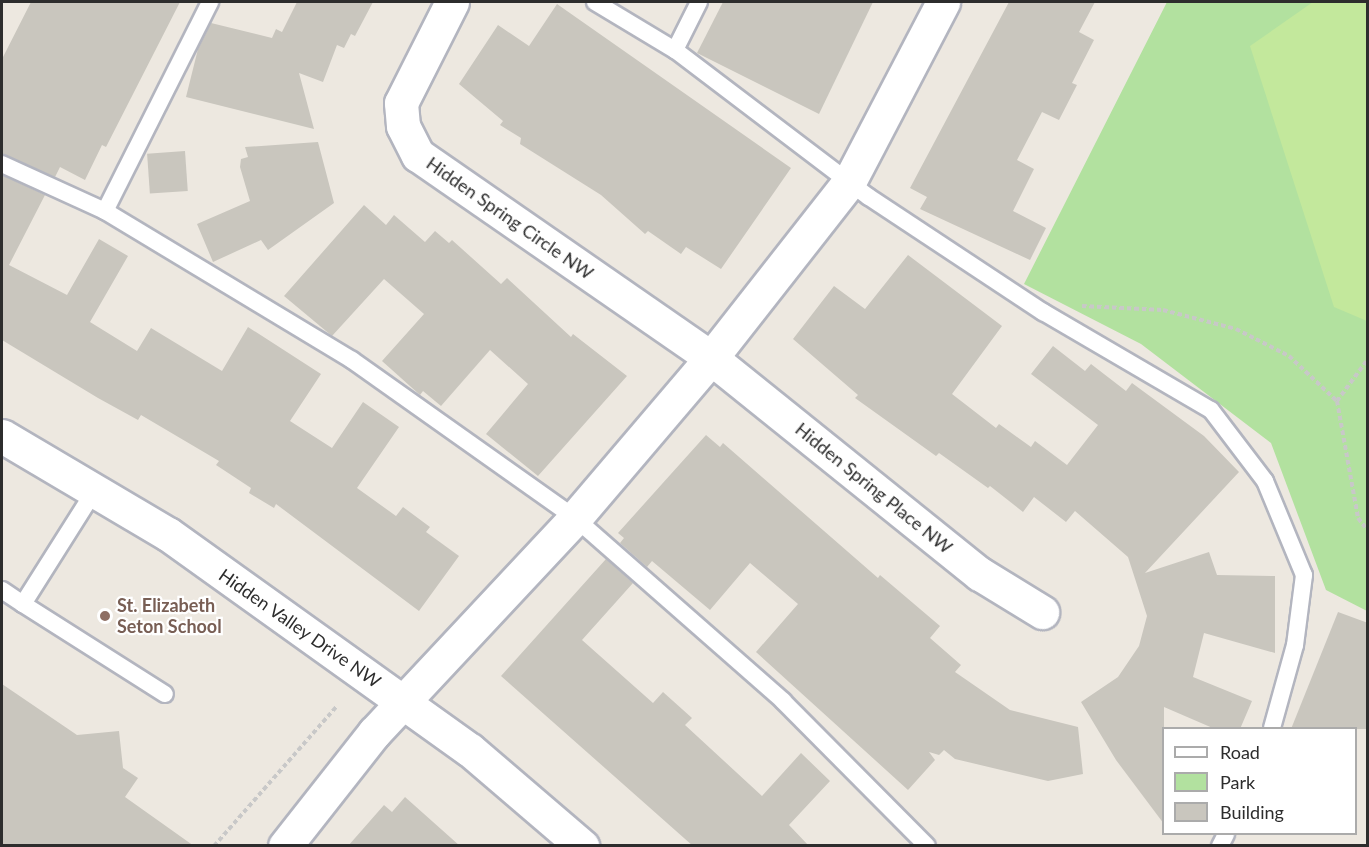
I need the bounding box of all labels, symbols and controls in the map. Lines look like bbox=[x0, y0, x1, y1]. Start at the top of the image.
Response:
street label: Hidden Spring Circle NW bbox=[422, 152, 598, 284]
street label: Hidden Spring Place NW bbox=[791, 418, 957, 558]
street label: Hidden Valley Drive NW bbox=[215, 564, 385, 692]
place label: St. Elizabeth Seton School bbox=[117, 595, 222, 638]
marker: St. Elizabeth Seton School bbox=[98, 609, 112, 623]
legend bbox=[1162, 727, 1357, 835]
text: Road bbox=[1220, 741, 1260, 763]
text: Park bbox=[1220, 771, 1255, 793]
text: Building bbox=[1220, 801, 1284, 823]

